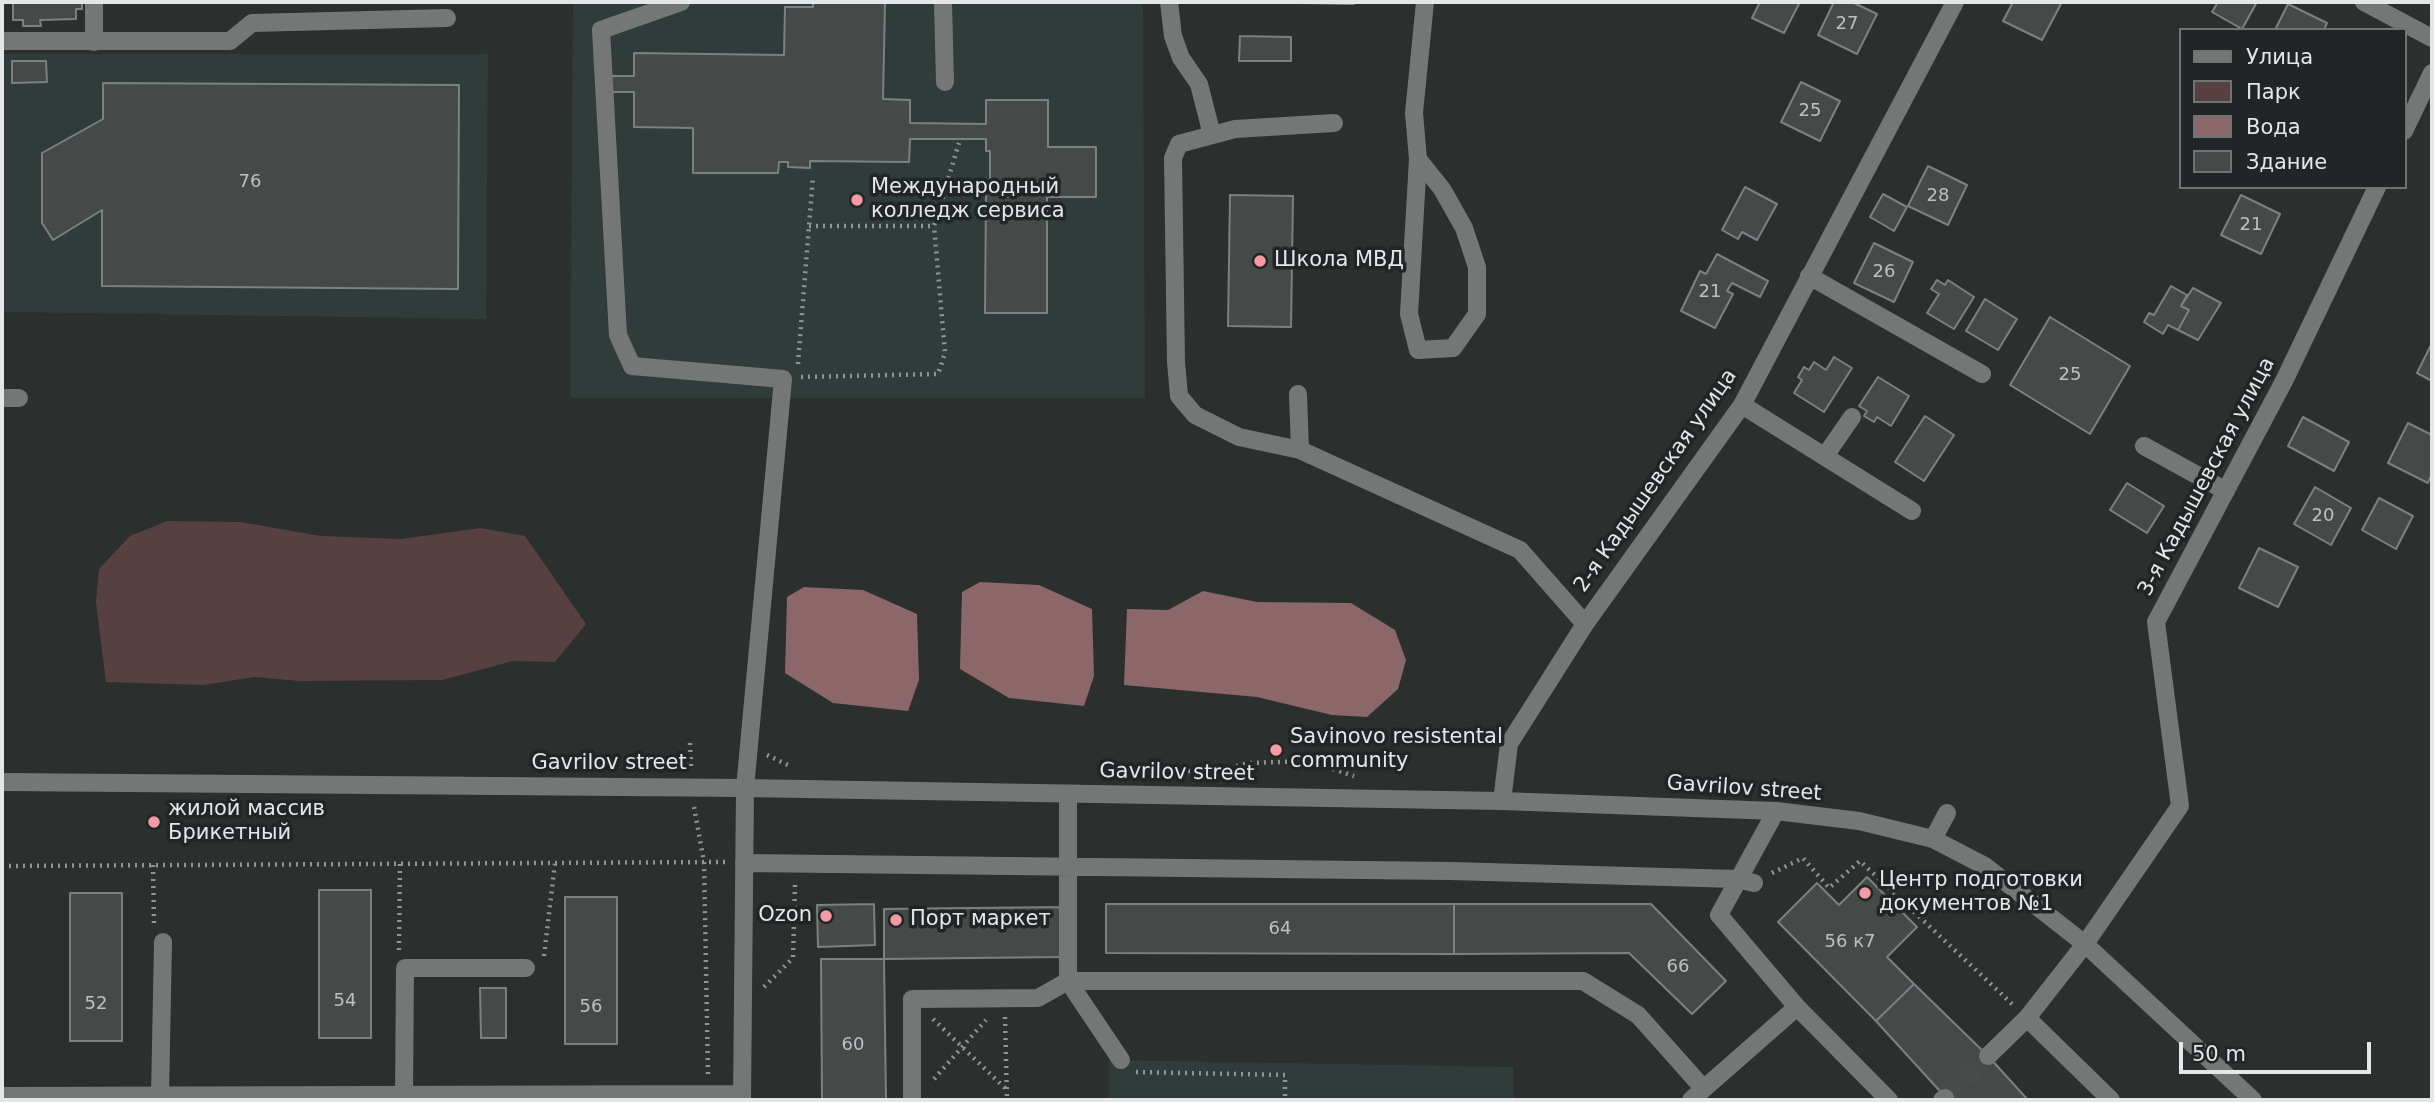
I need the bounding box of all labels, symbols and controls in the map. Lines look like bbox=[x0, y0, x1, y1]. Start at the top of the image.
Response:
house number: 27 bbox=[1836, 13, 1858, 35]
legend bbox=[2178, 28, 2406, 189]
text: Улица bbox=[2246, 45, 2313, 69]
text: Парк bbox=[2246, 80, 2301, 104]
house number: 25 bbox=[1799, 100, 1821, 122]
text: Вода bbox=[2246, 115, 2301, 139]
text: Здание bbox=[2246, 150, 2327, 174]
house number: 76 bbox=[239, 171, 261, 193]
place label: Международный колледж сервиса bbox=[871, 175, 1065, 225]
house number: 28 bbox=[1927, 185, 1949, 207]
marker: Международный колледж сервиса bbox=[849, 192, 865, 208]
house number: 21 bbox=[2240, 214, 2262, 236]
place label: Школа МВД bbox=[1274, 248, 1404, 274]
marker: Школа МВД bbox=[1252, 253, 1268, 269]
house number: 26 bbox=[1873, 261, 1895, 283]
house number: 21 bbox=[1699, 281, 1721, 303]
street label: 3-я Кадышевская улица bbox=[2133, 353, 2281, 601]
house number: 25 bbox=[2059, 364, 2081, 386]
street label: 2-я Кадышевская улица bbox=[1569, 365, 1743, 597]
house number: 20 bbox=[2312, 505, 2334, 527]
place label: Savinovo resistental community bbox=[1290, 725, 1503, 775]
marker: Savinovo resistental community bbox=[1268, 742, 1284, 758]
street label: Gavrilov street bbox=[531, 751, 687, 777]
street label: Gavrilov street bbox=[1099, 759, 1255, 787]
street label: Gavrilov street bbox=[1666, 771, 1822, 807]
place label: жилой массив Брикетный bbox=[168, 797, 325, 847]
marker: жилой массив Брикетный bbox=[146, 814, 162, 830]
place label: Центр подготовки документов №1 bbox=[1879, 868, 2083, 918]
marker: Центр подготовки документов №1 bbox=[1857, 885, 1873, 901]
place label: Ozon bbox=[758, 903, 812, 929]
place label: Порт маркет bbox=[910, 907, 1051, 933]
marker: Ozon bbox=[818, 908, 834, 924]
marker: Порт маркет bbox=[888, 912, 904, 928]
house number: 64 bbox=[1269, 918, 1291, 940]
house number: 56 к7 bbox=[1825, 931, 1875, 953]
house number: 66 bbox=[1667, 956, 1689, 978]
house number: 54 bbox=[334, 990, 356, 1012]
house number: 52 bbox=[85, 993, 107, 1015]
house number: 56 bbox=[580, 996, 602, 1018]
scale bar bbox=[2182, 1028, 2374, 1072]
house number: 60 bbox=[842, 1034, 864, 1056]
text: 50 m bbox=[2192, 1042, 2246, 1066]

